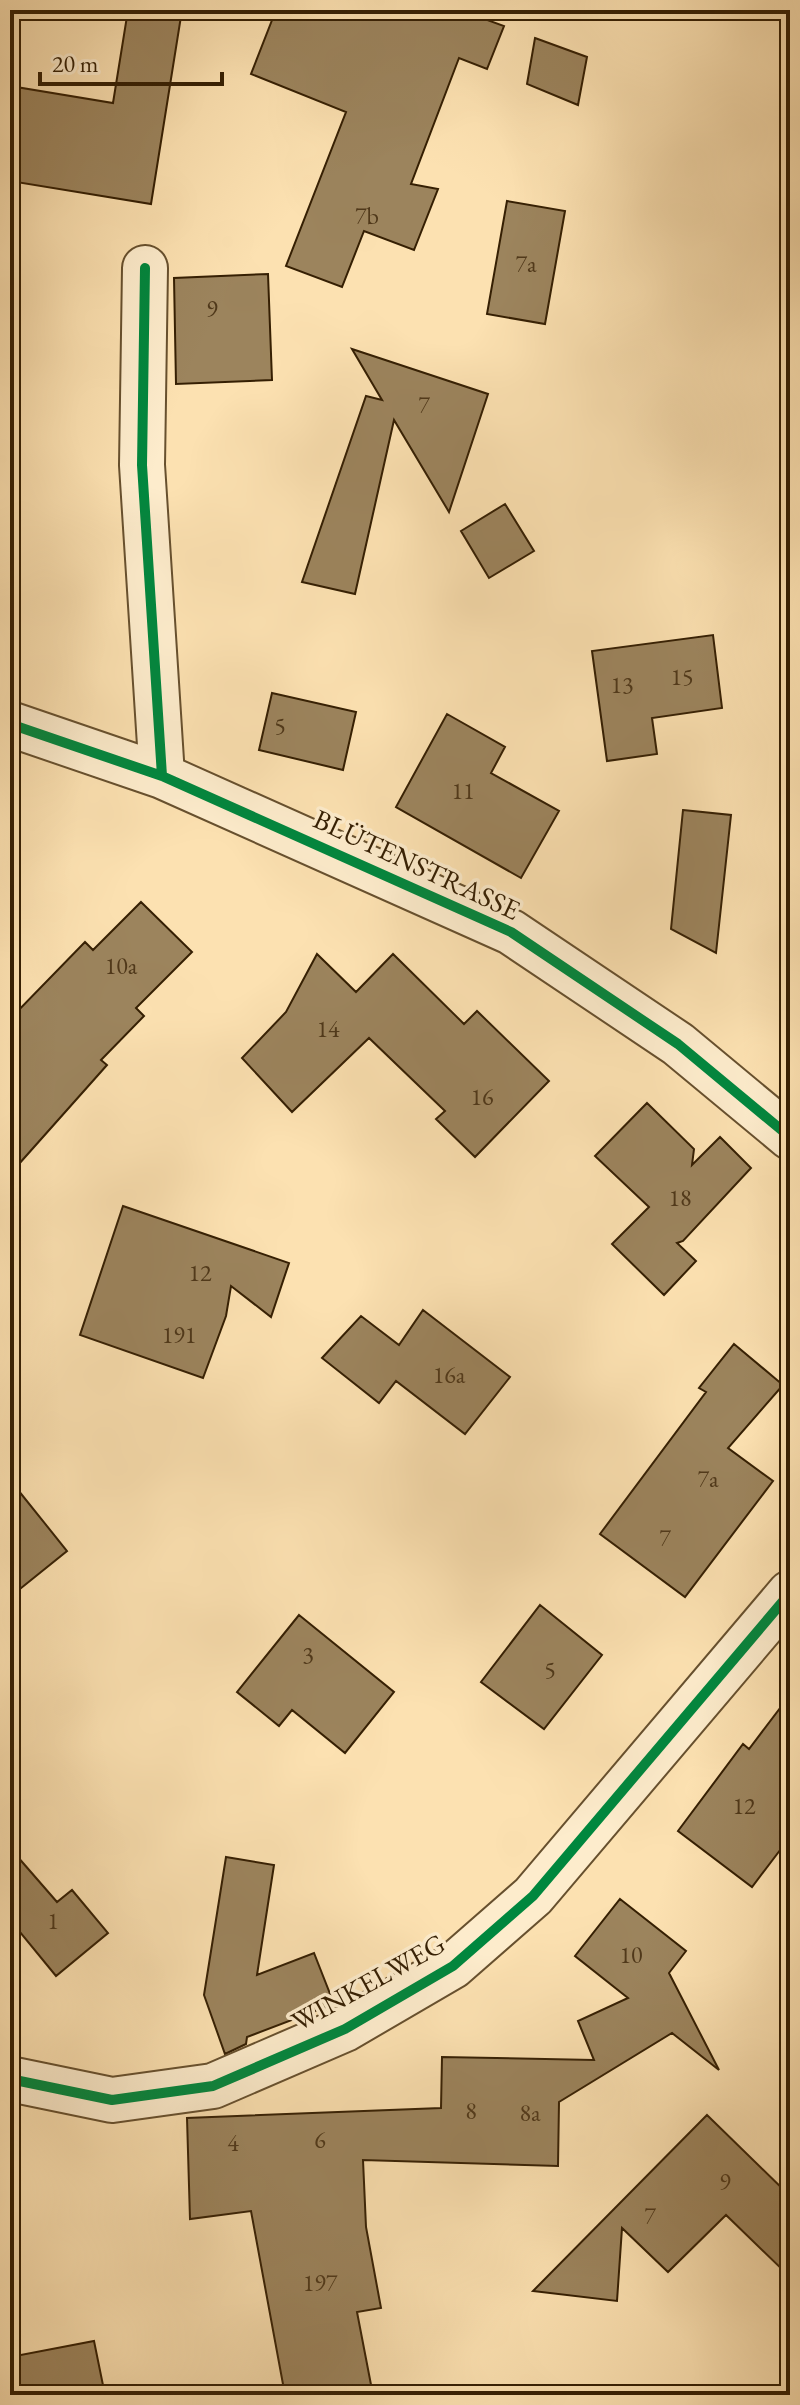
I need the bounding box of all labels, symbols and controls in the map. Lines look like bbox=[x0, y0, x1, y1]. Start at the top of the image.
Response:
scale bar bbox=[40, 36, 222, 86]
text: 20 m bbox=[52, 48, 99, 79]
house number: 7b bbox=[355, 200, 379, 231]
house number: 7a bbox=[515, 248, 537, 279]
house number: 9 bbox=[206, 293, 218, 324]
house number: 7 bbox=[418, 389, 430, 420]
house number: 15 bbox=[670, 661, 694, 692]
house number: 13 bbox=[610, 669, 634, 700]
house number: 5 bbox=[274, 710, 286, 741]
house number: 11 bbox=[451, 775, 475, 806]
street label: BLÜTENSTRASSE bbox=[308, 800, 526, 928]
house number: 10a bbox=[105, 950, 138, 981]
house number: 14 bbox=[316, 1013, 340, 1044]
house number: 16 bbox=[470, 1081, 494, 1112]
house number: 18 bbox=[668, 1182, 692, 1213]
house number: 12 bbox=[188, 1257, 212, 1288]
house number: 191 bbox=[162, 1319, 196, 1350]
house number: 16a bbox=[433, 1359, 466, 1390]
house number: 7a bbox=[697, 1463, 719, 1494]
house number: 7 bbox=[659, 1522, 671, 1553]
house number: 3 bbox=[302, 1639, 314, 1670]
house number: 5 bbox=[544, 1654, 556, 1685]
house number: 12 bbox=[732, 1790, 756, 1821]
house number: 1 bbox=[47, 1905, 59, 1936]
street label: WINKELWEG bbox=[285, 1925, 451, 2039]
house number: 10 bbox=[619, 1939, 643, 1970]
house number: 8 bbox=[465, 2095, 477, 2126]
house number: 8a bbox=[519, 2097, 541, 2128]
house number: 6 bbox=[314, 2124, 326, 2155]
house number: 4 bbox=[227, 2127, 239, 2158]
house number: 9 bbox=[719, 2166, 731, 2197]
house number: 7 bbox=[644, 2200, 656, 2231]
house number: 197 bbox=[303, 2267, 338, 2298]

